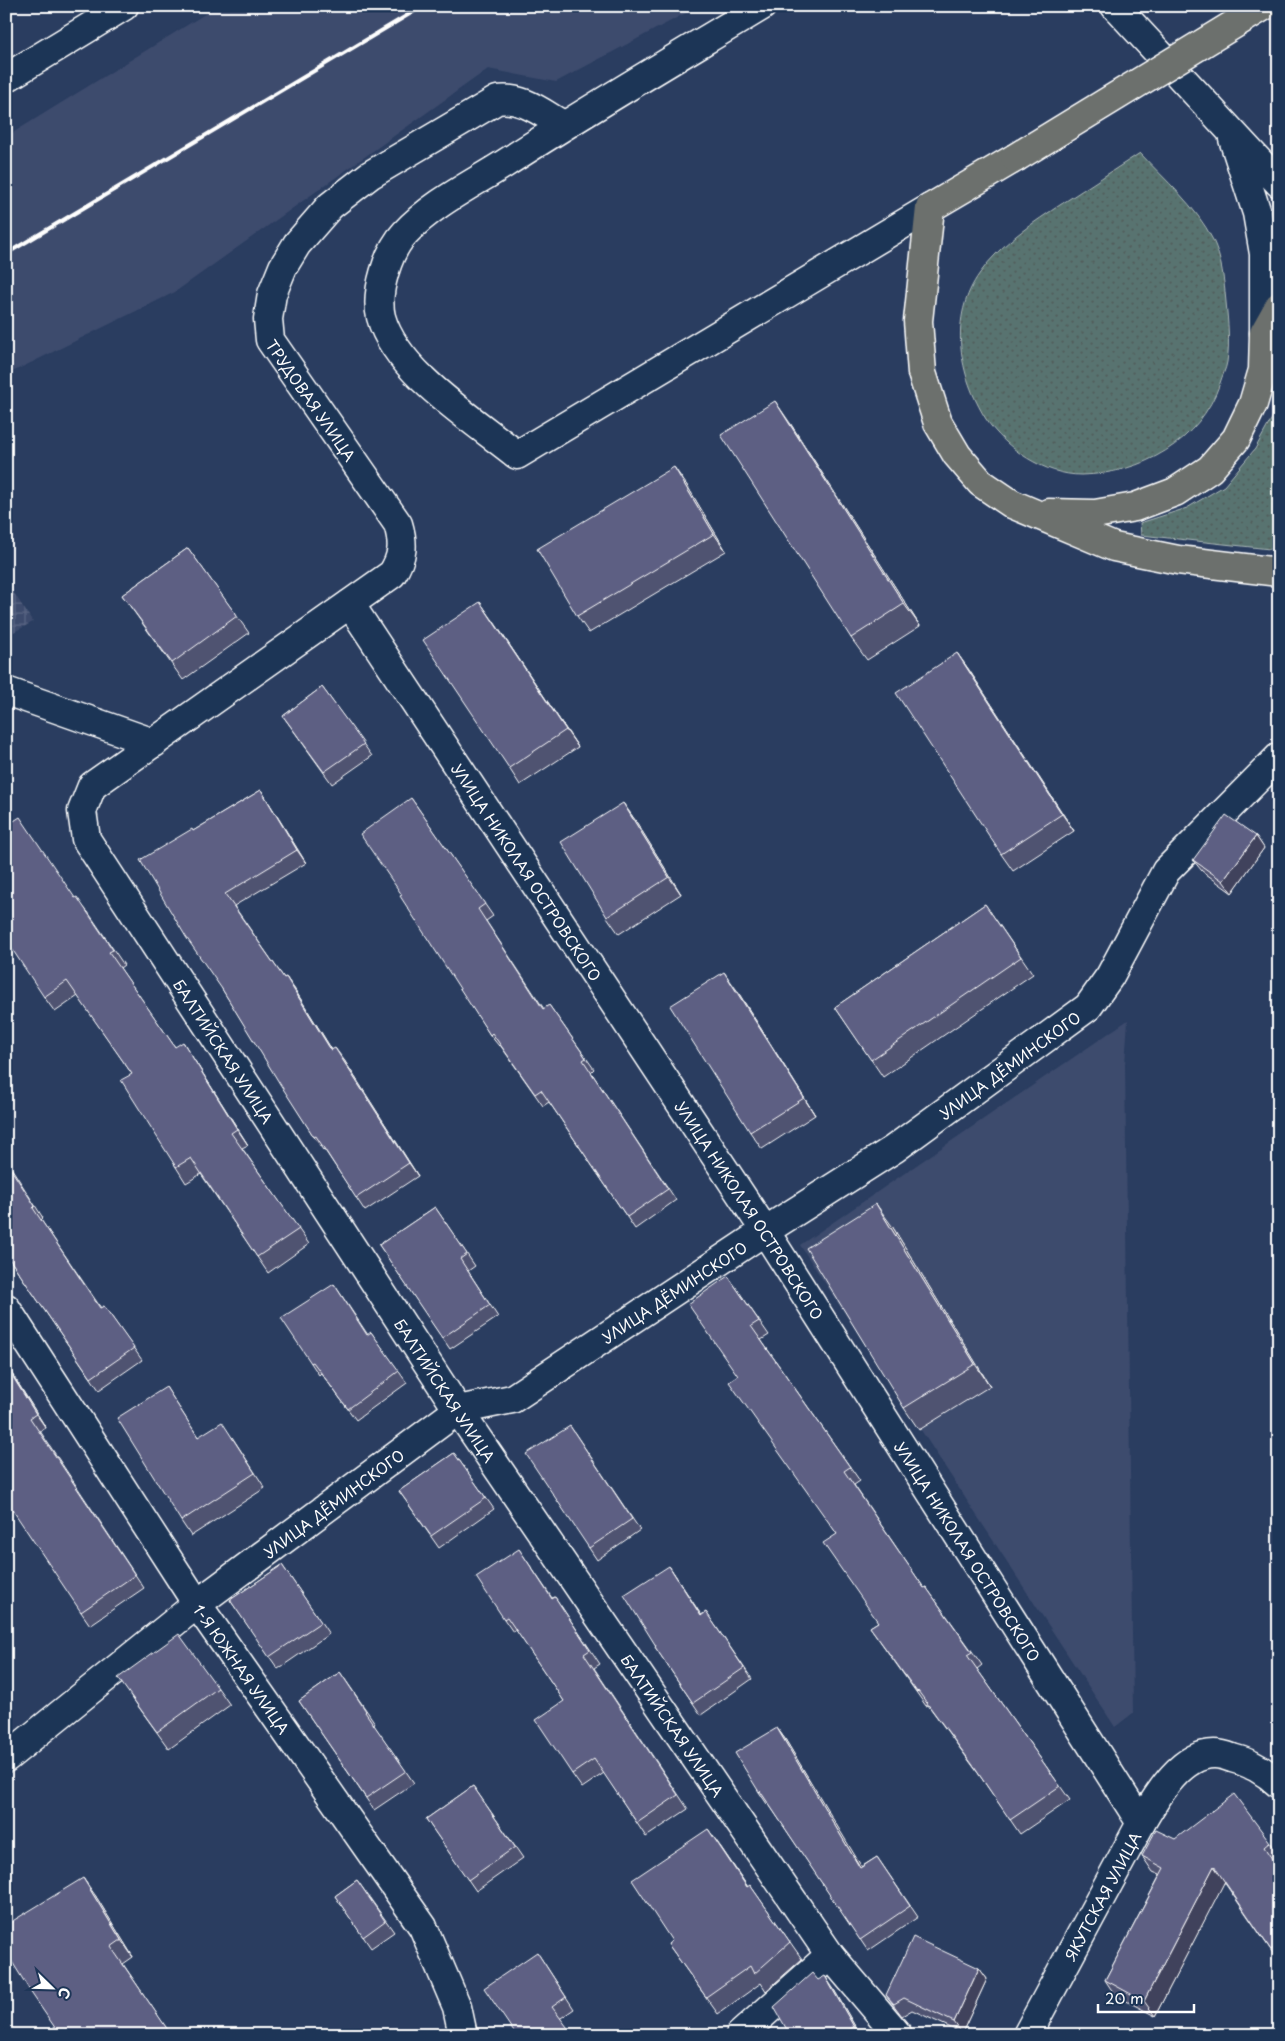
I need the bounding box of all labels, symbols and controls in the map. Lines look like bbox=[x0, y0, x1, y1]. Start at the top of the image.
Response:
street label: ТРУДОВАЯ УЛИЦА bbox=[261, 334, 362, 465]
street label: УЛИЦА НИКОЛАЯ ОСТРОВСКОГО bbox=[447, 758, 608, 985]
street label: БАЛТИЙСКАЯ УЛИЦА bbox=[168, 974, 280, 1128]
street label: УЛИЦА ДЁМИНСКОГО bbox=[934, 1005, 1085, 1124]
street label: УЛИЦА НИКОЛАЯ ОСТРОВСКОГО bbox=[670, 1096, 830, 1324]
street label: УЛИЦА ДЁМИНСКОГО bbox=[597, 1235, 751, 1348]
street label: БАЛТИЙСКАЯ УЛИЦА bbox=[389, 1313, 502, 1466]
street label: УЛИЦА НИКОЛАЯ ОСТРОВСКОГО bbox=[890, 1436, 1047, 1666]
street label: УЛИЦА ДЁМИНСКОГО bbox=[258, 1443, 408, 1563]
street label: 1-Я ЮЖНАЯ УЛИЦА bbox=[189, 1599, 296, 1738]
street label: БАЛТИЙСКАЯ УЛИЦА bbox=[616, 1649, 730, 1801]
street label: ЯКУТСКАЯ УЛИЦА bbox=[1057, 1827, 1146, 1965]
north arrow bbox=[28, 1964, 78, 2014]
scale bar bbox=[1098, 1981, 1194, 2013]
text: С bbox=[53, 1984, 76, 2002]
text: 20 m bbox=[1105, 1986, 1144, 2009]

